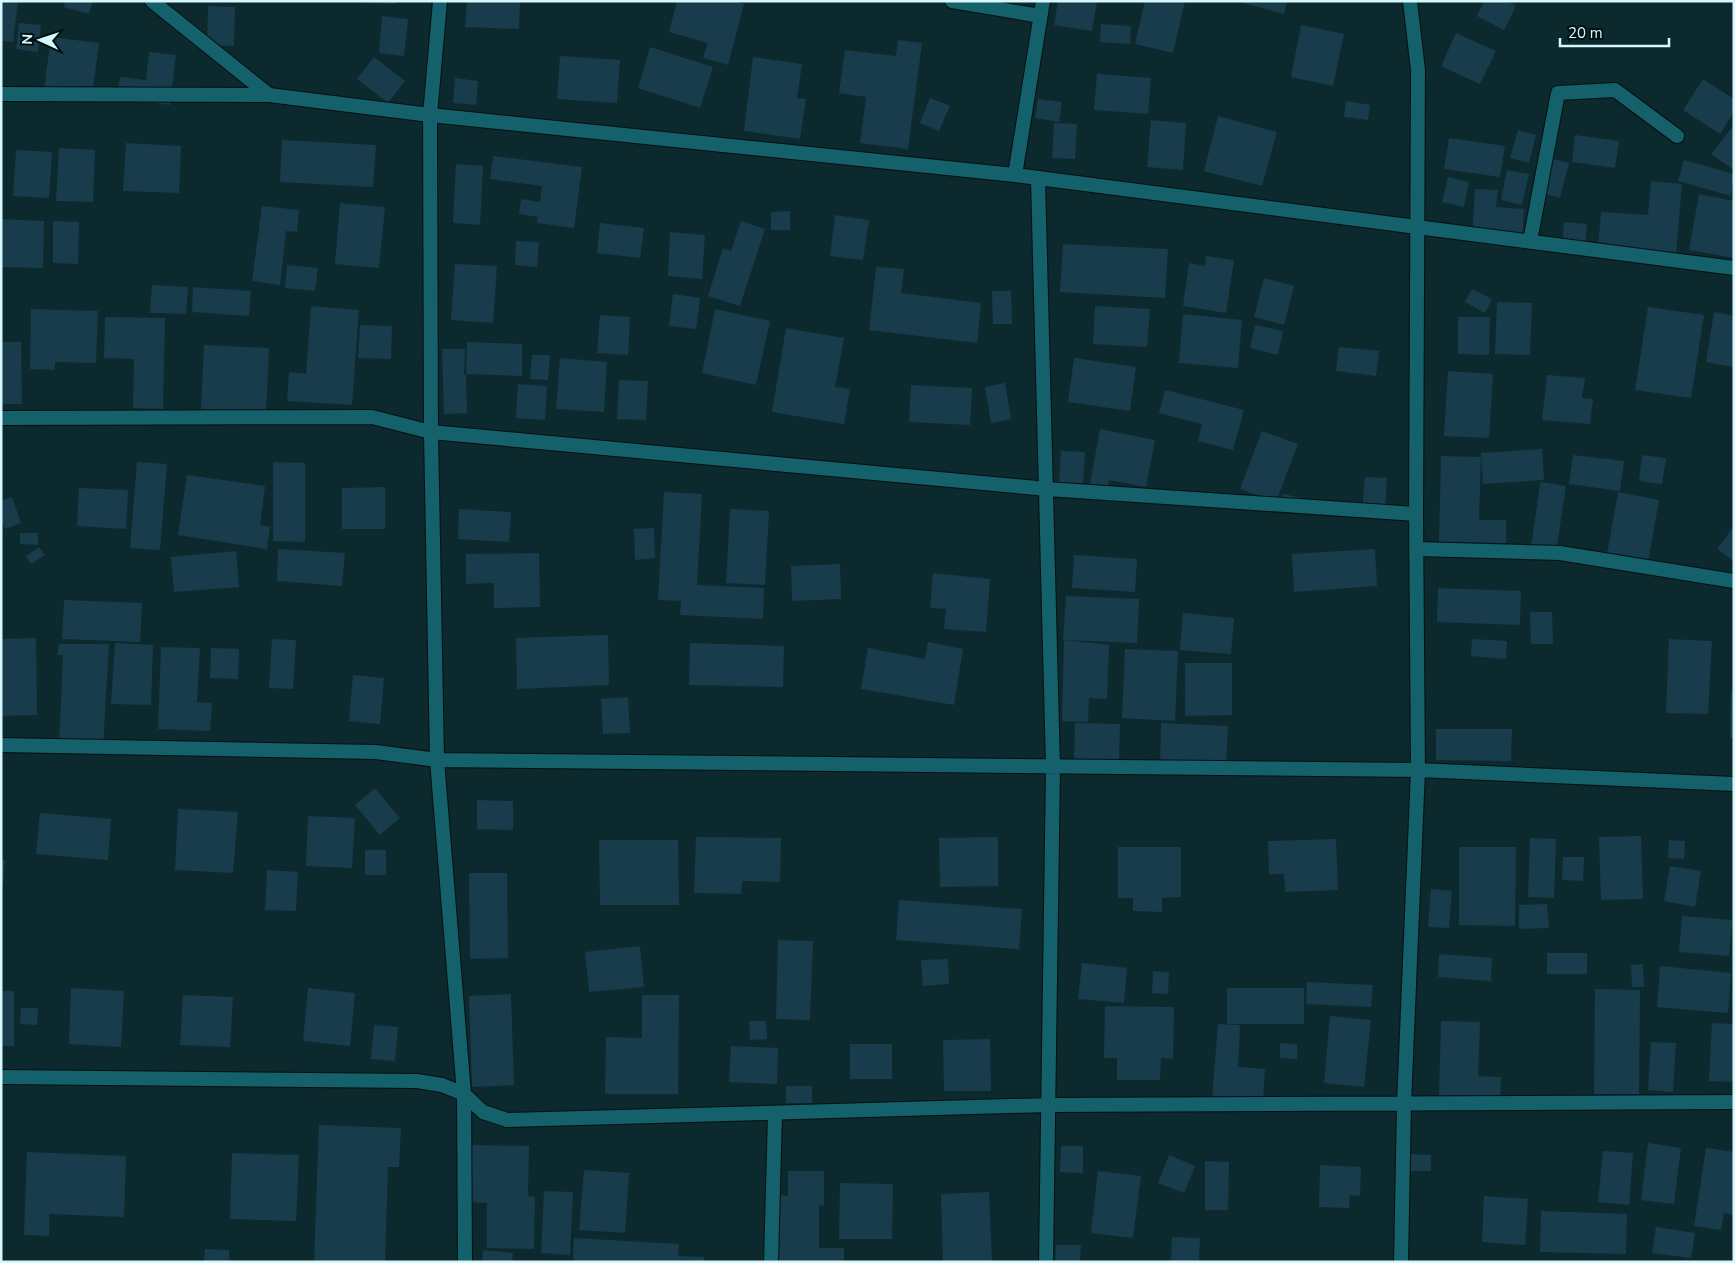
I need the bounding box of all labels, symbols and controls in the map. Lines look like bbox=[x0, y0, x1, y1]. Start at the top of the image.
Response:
north arrow bbox=[15, 15, 65, 65]
scale bar bbox=[1560, 15, 1669, 47]
text: 20 m bbox=[1568, 23, 1603, 43]
text: N bbox=[18, 34, 37, 45]

